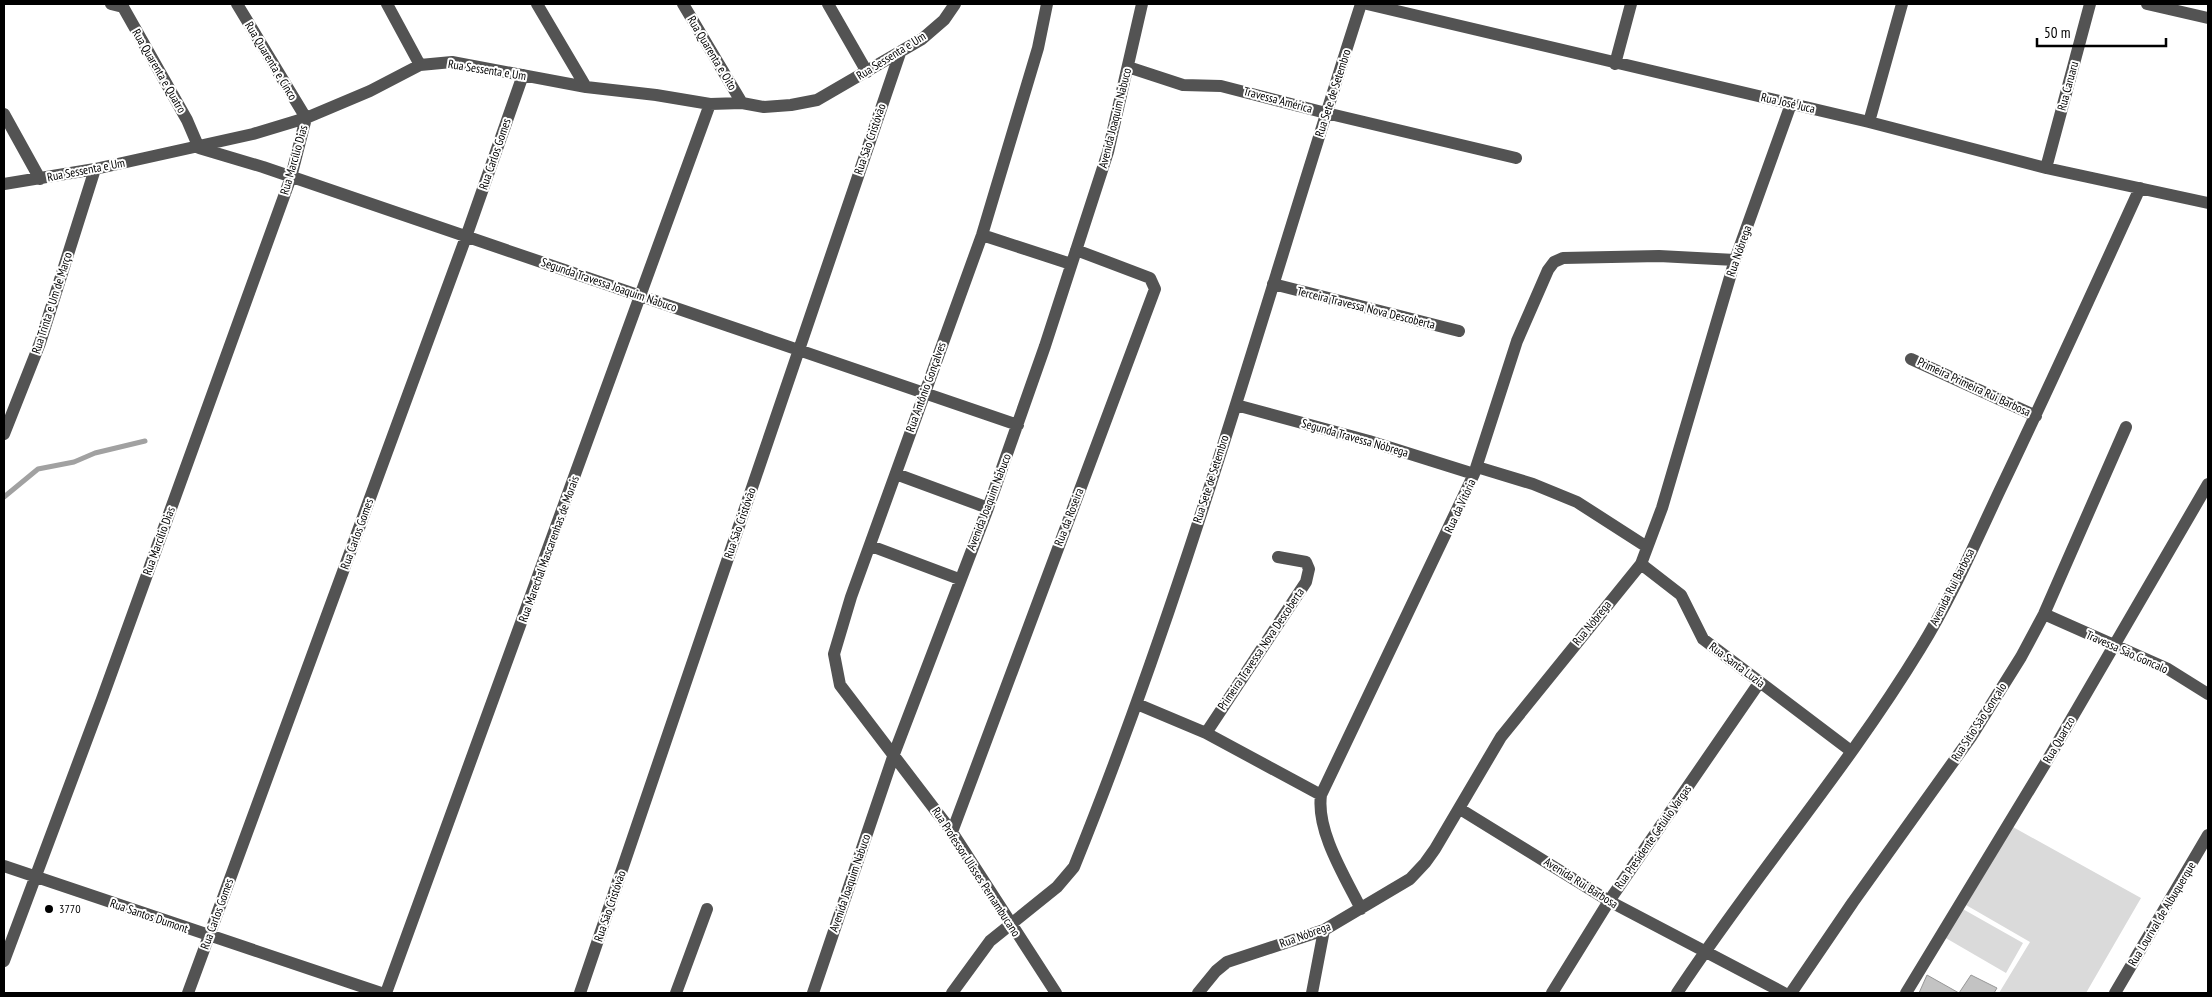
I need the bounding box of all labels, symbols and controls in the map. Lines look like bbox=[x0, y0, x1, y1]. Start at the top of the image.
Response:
street label: Rua Quarenta e Oito bbox=[684, 13, 741, 93]
scale bar bbox=[2037, 15, 2166, 47]
street label: Rua Quarenta e Cinco bbox=[242, 19, 301, 103]
text: 50 m bbox=[2044, 23, 2070, 42]
street label: Rua Quarenta e Quatro bbox=[129, 26, 190, 116]
street label: Rua Sessenta e Um bbox=[853, 28, 928, 83]
street label: Rua Sete de Setembro bbox=[1311, 47, 1354, 139]
street label: Rua Sessenta e Um bbox=[447, 56, 527, 83]
street label: Rua Caruaru bbox=[2054, 60, 2081, 112]
street label: Avenida Joaquim Nabuco bbox=[1095, 66, 1134, 169]
street label: Travessa América bbox=[1242, 83, 1314, 116]
street label: Rua José Juca bbox=[1760, 89, 1817, 116]
street label: Rua São Cristóvão bbox=[850, 101, 889, 176]
street label: Rua Carlos Gomes bbox=[475, 116, 514, 191]
street label: Rua Marcílio Dias bbox=[276, 123, 311, 196]
street label: Rua Sessenta e Um bbox=[46, 155, 126, 184]
street label: Rua Nóbrega bbox=[1723, 223, 1754, 278]
street label: Rua Trinta e Um de Março bbox=[28, 250, 75, 356]
street label: Segunda Travessa Joaquim Nabuco bbox=[539, 254, 679, 315]
street label: Terceira Travessa Nova Descoberta bbox=[1296, 283, 1437, 332]
street label: Rua Antônio Gonçalves bbox=[902, 340, 949, 434]
street label: Primeira Primeira Rui Barbosa bbox=[1915, 354, 2033, 419]
street label: Segunda Travessa Nóbrega bbox=[1300, 415, 1410, 460]
street label: Rua Sete de Setembro bbox=[1189, 433, 1232, 525]
street label: Avenida Joaquim Nabuco bbox=[963, 451, 1014, 552]
street label: Rua Marechal Mascarenhas de Morais bbox=[515, 474, 582, 624]
street label: Rua da Vitória bbox=[1441, 476, 1479, 535]
street label: Rua São Cristóvão bbox=[720, 485, 759, 560]
street label: Rua da Roseira bbox=[1051, 485, 1087, 548]
street label: Rua Carlos Gomes bbox=[337, 496, 376, 571]
street label: Rua Marcílio Dias bbox=[139, 505, 178, 577]
street label: Avenida Rui Barbosa bbox=[1926, 546, 1977, 628]
street label: Primeira Travessa Nova Descoberta bbox=[1214, 585, 1307, 713]
street label: Rua Nóbrega bbox=[1569, 597, 1614, 648]
street label: Travessa São Goncalo bbox=[2084, 627, 2171, 676]
street label: Rua Santa Luzia bbox=[1706, 639, 1768, 691]
street label: Rua Sítio São Gonçalo bbox=[1948, 680, 2010, 764]
street label: Rua Quartzo bbox=[2039, 714, 2078, 766]
street label: Rua Presidente Getúlio Vargas bbox=[1611, 782, 1694, 892]
street label: Rua Professor Ulisses Pernambucano bbox=[929, 804, 1024, 939]
street label: Avenida Joaquim Nabuco bbox=[826, 832, 873, 934]
street label: Avenida Rui Barbosa bbox=[1541, 854, 1621, 911]
street label: Rua Lourival de Albuquerque bbox=[2124, 859, 2199, 969]
street label: Rua São Cristóvão bbox=[590, 868, 629, 943]
street label: Rua Carlos Gomes bbox=[197, 876, 236, 951]
street label: Rua Santos Dumont bbox=[108, 895, 191, 936]
place label: 3770 bbox=[59, 901, 81, 916]
marker: 3770 bbox=[43, 903, 55, 915]
street label: Rua Nóbrega bbox=[1277, 918, 1333, 951]

